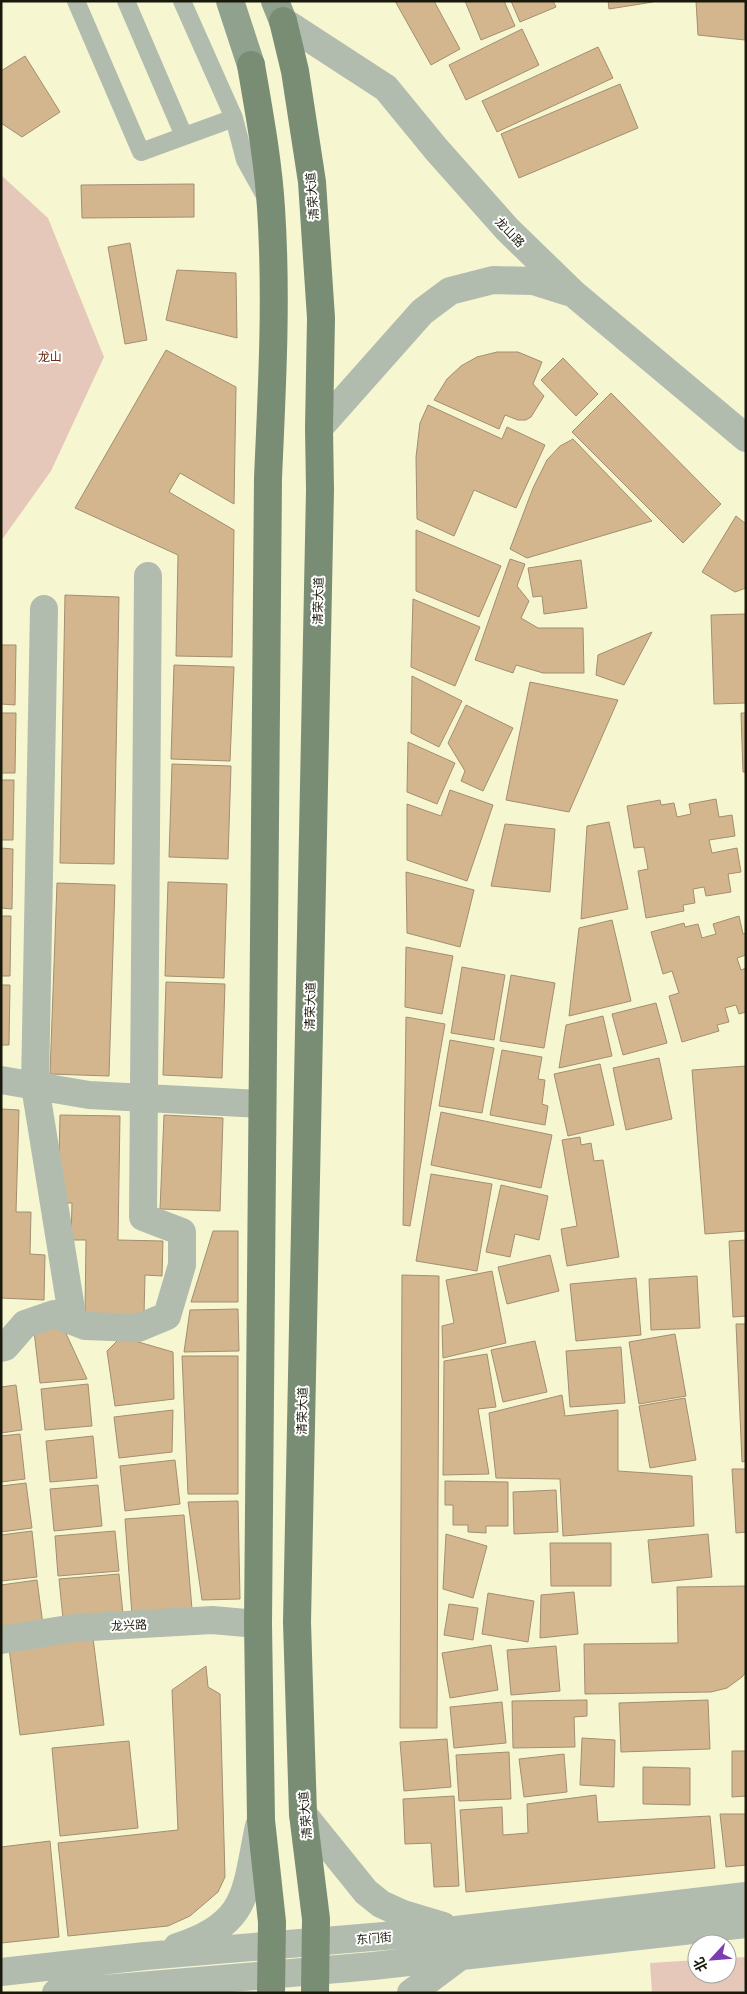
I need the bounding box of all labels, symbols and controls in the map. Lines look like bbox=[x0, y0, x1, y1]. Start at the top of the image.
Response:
street label: 清荣大道 bbox=[301, 171, 323, 221]
street label: 龙山路 bbox=[491, 213, 529, 251]
park label: 龙山 bbox=[38, 348, 62, 365]
street label: 清荣大道 bbox=[309, 577, 327, 625]
street label: 清荣大道 bbox=[301, 982, 319, 1030]
street label: 清荣大道 bbox=[293, 1387, 311, 1435]
street label: 龙兴路 bbox=[111, 1616, 147, 1634]
street label: 清荣大道 bbox=[294, 1790, 316, 1840]
street label: 东门街 bbox=[355, 1928, 393, 1948]
north arrow bbox=[687, 1934, 737, 1984]
text: 北 bbox=[688, 1954, 711, 1975]

